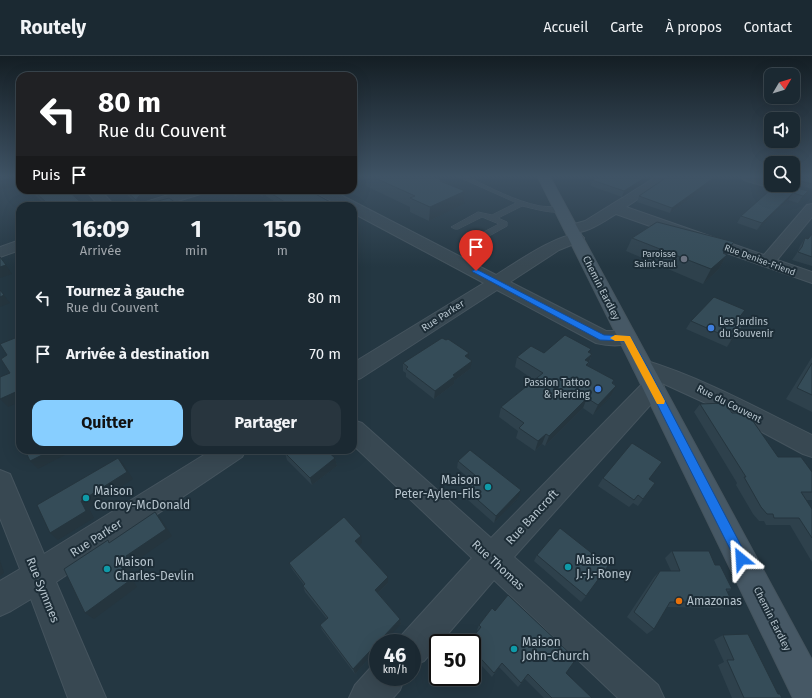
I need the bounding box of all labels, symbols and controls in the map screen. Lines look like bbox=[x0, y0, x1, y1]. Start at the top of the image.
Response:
text: Routely bbox=[20, 16, 86, 39]
text: Accueil bbox=[543, 19, 588, 36]
text: Carte bbox=[610, 19, 643, 36]
text: À propos bbox=[665, 19, 722, 36]
text: Contact bbox=[744, 19, 792, 36]
north arrow bbox=[764, 68, 800, 104]
map controls bbox=[764, 68, 800, 192]
text: 80 m bbox=[98, 86, 161, 119]
icon: left bbox=[32, 88, 84, 140]
button: sound bbox=[764, 112, 800, 148]
text: Rue du Couvent bbox=[98, 120, 226, 142]
button: search bbox=[764, 156, 800, 192]
icon: arrive bbox=[68, 164, 90, 186]
text: Puis bbox=[32, 166, 60, 184]
text: 16:09 bbox=[72, 215, 129, 243]
text: 1 bbox=[191, 215, 202, 243]
text: 150 bbox=[263, 215, 301, 243]
pin bbox=[459, 230, 493, 271]
icon: arrive bbox=[465, 236, 487, 258]
street label: Rue Denise-Friend bbox=[723, 242, 797, 278]
text: Arrivée bbox=[80, 243, 121, 258]
text: min bbox=[185, 243, 208, 258]
text: m bbox=[277, 243, 288, 258]
place label: Paroisse Saint-Paul bbox=[634, 249, 676, 269]
street label: Chemin Eardley bbox=[580, 254, 622, 322]
marker: Paroisse Saint-Paul bbox=[679, 254, 689, 264]
text: Tournez à gauche bbox=[66, 282, 185, 300]
icon: left bbox=[32, 287, 54, 309]
text: 80 m bbox=[308, 289, 341, 307]
street label: Rue Parker bbox=[419, 298, 467, 334]
text: Rue du Couvent bbox=[66, 300, 159, 315]
place label: Les Jardins du Souvenir bbox=[719, 316, 774, 340]
marker: Les Jardins du Souvenir bbox=[706, 323, 716, 333]
icon: arrive bbox=[32, 343, 54, 365]
text: Arrivée à destination bbox=[66, 345, 209, 363]
text: 70 m bbox=[309, 345, 341, 363]
place label: Passion Tattoo & Piercing bbox=[524, 377, 591, 401]
street label: Rue du Couvent bbox=[695, 382, 764, 426]
marker: Passion Tattoo & Piercing bbox=[593, 384, 603, 394]
button: Quitter bbox=[32, 400, 183, 446]
button: Partager bbox=[191, 400, 341, 446]
place label: Maison Peter-Aylen-Fils bbox=[395, 473, 480, 501]
marker: Maison Peter-Aylen-Fils bbox=[483, 482, 493, 492]
place label: Maison Conroy-McDonald bbox=[94, 484, 190, 512]
street label: Rue Bancroft bbox=[503, 486, 562, 547]
marker: Maison Conroy-McDonald bbox=[81, 493, 91, 503]
street label: Rue Parker bbox=[68, 516, 125, 560]
street label: Rue Thomas bbox=[469, 537, 527, 593]
position arrow bbox=[720, 538, 762, 580]
place label: Maison J.-J.-Roney bbox=[576, 553, 631, 581]
street label: Rue Symmes bbox=[24, 555, 63, 625]
place label: Maison Charles-Devlin bbox=[115, 555, 194, 583]
marker: Maison J.-J.-Roney bbox=[563, 562, 573, 572]
marker: Maison Charles-Devlin bbox=[102, 564, 112, 574]
street label: Chemin Eardley bbox=[751, 585, 793, 653]
place label: Amazonas bbox=[687, 594, 742, 608]
marker: Amazonas bbox=[674, 596, 684, 606]
speed limit sign: 50 bbox=[429, 634, 481, 686]
place label: Maison John-Church bbox=[522, 635, 589, 663]
text: 46 bbox=[384, 643, 406, 667]
marker: Maison John-Church bbox=[509, 644, 519, 654]
text: km/h bbox=[383, 664, 407, 676]

